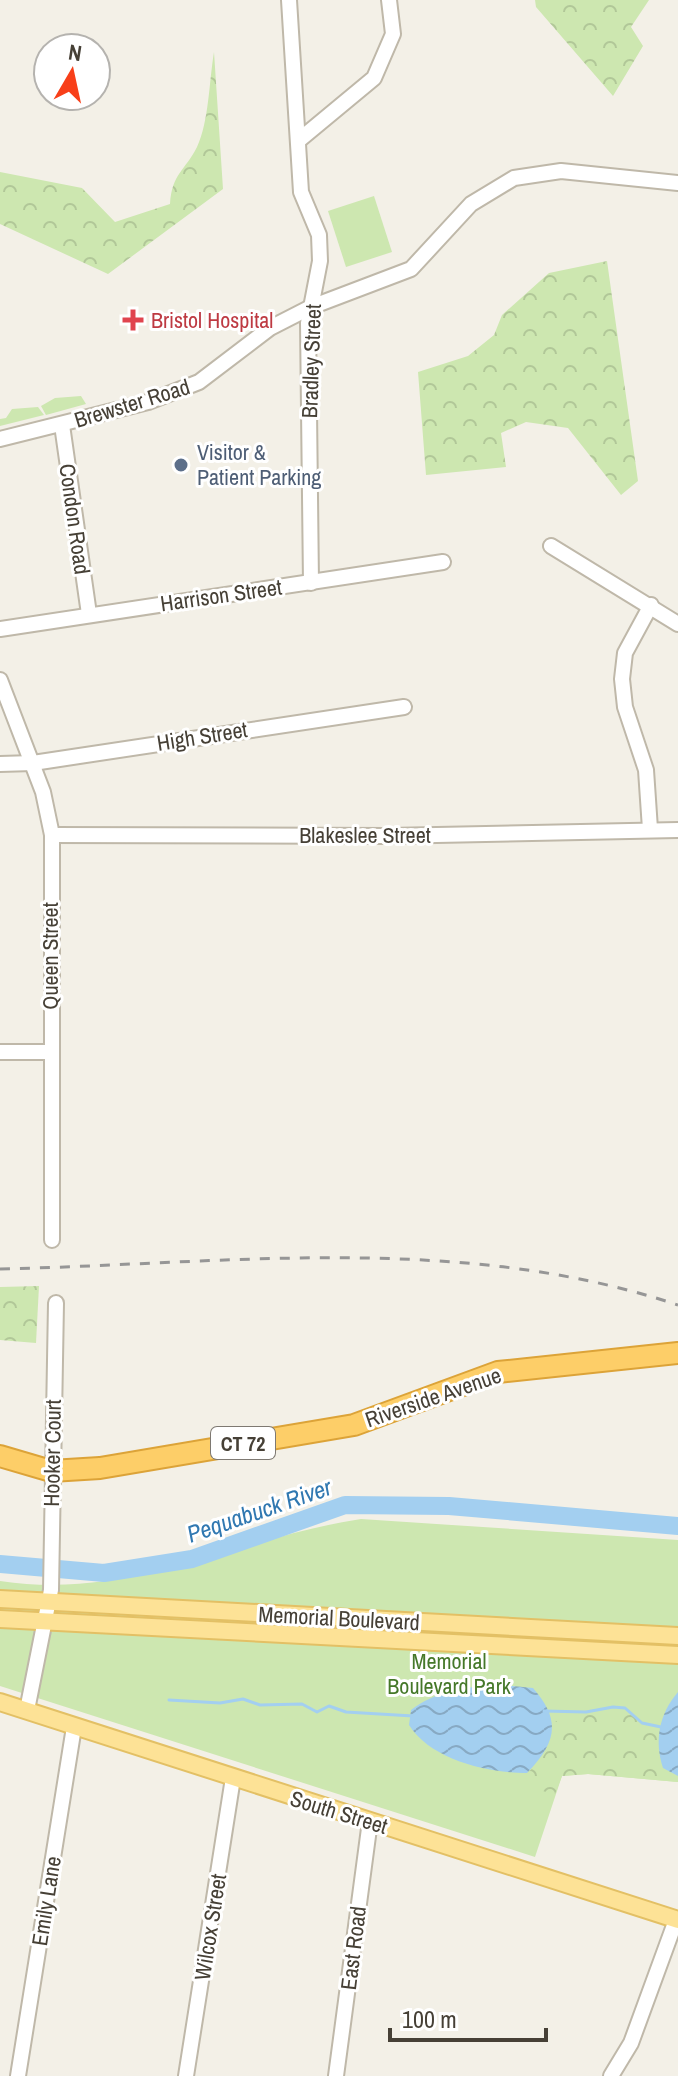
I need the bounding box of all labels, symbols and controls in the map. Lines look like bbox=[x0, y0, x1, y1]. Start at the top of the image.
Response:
north arrow bbox=[32, 32, 112, 112]
text: N bbox=[66, 36, 84, 68]
street label: Bradley Street bbox=[294, 303, 328, 419]
place label: Bristol Hospital bbox=[151, 305, 273, 335]
marker: Bristol Hospital bbox=[122, 309, 144, 331]
street label: Brewster Road bbox=[71, 371, 193, 435]
place label: Visitor & Patient Parking bbox=[197, 437, 321, 492]
marker: Visitor & Patient Parking bbox=[172, 456, 190, 474]
street label: Condon Road bbox=[52, 462, 98, 576]
street label: Harrison Street bbox=[158, 572, 284, 618]
street label: High Street bbox=[155, 714, 249, 758]
street label: Blakeslee Street bbox=[299, 820, 431, 850]
street label: Queen Street bbox=[35, 902, 65, 1010]
street label: Riverside Avenue bbox=[361, 1360, 505, 1434]
street label: Hooker Court bbox=[36, 1399, 68, 1507]
road number: CT 72 bbox=[211, 1427, 275, 1459]
water label: Pequabuck River bbox=[182, 1470, 337, 1550]
street label: Memorial Boulevard bbox=[258, 1599, 420, 1637]
park label: Memorial Boulevard Park bbox=[387, 1646, 512, 1701]
street label: South Street bbox=[287, 1783, 391, 1841]
street label: Emily Lane bbox=[24, 1854, 68, 1948]
street label: Wilcox Street bbox=[187, 1872, 233, 1982]
street label: East Road bbox=[333, 1904, 373, 1992]
scale bar bbox=[390, 1992, 546, 2042]
text: 100 m bbox=[402, 2003, 457, 2035]

